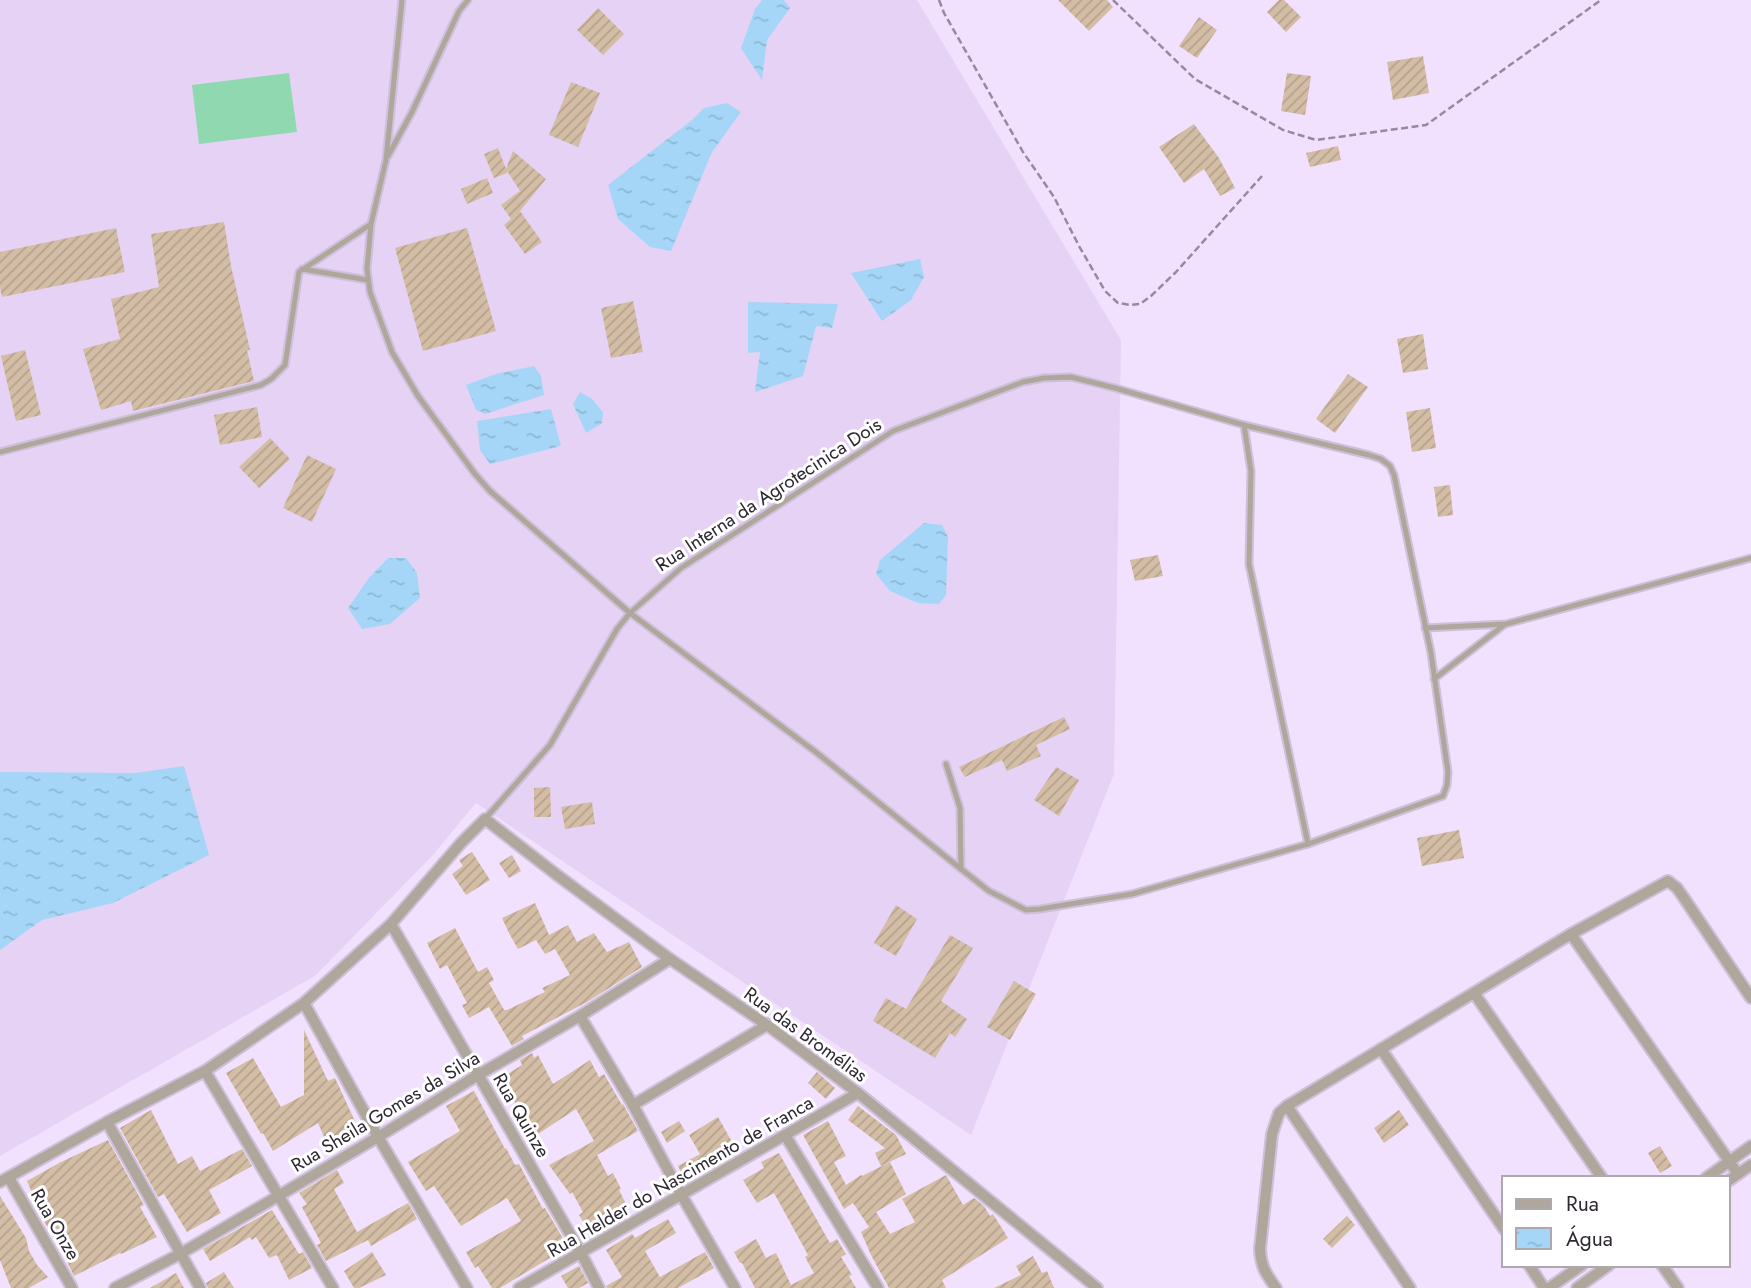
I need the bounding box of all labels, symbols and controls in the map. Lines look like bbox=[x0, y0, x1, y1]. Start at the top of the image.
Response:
street label: Rua Interna da Agrotecinica Dois bbox=[650, 411, 887, 578]
street label: Rua das Bromélias bbox=[738, 980, 873, 1089]
street label: Rua Sheila Gomes da Silva bbox=[286, 1044, 485, 1179]
street label: Rua Quinze bbox=[486, 1068, 557, 1163]
street label: Rua Helder do Nascimento de Franca bbox=[542, 1089, 818, 1264]
legend bbox=[1502, 1176, 1730, 1267]
street label: Rua Onze bbox=[24, 1183, 87, 1265]
text: Rua bbox=[1566, 1189, 1599, 1219]
text: Água bbox=[1566, 1224, 1613, 1254]

